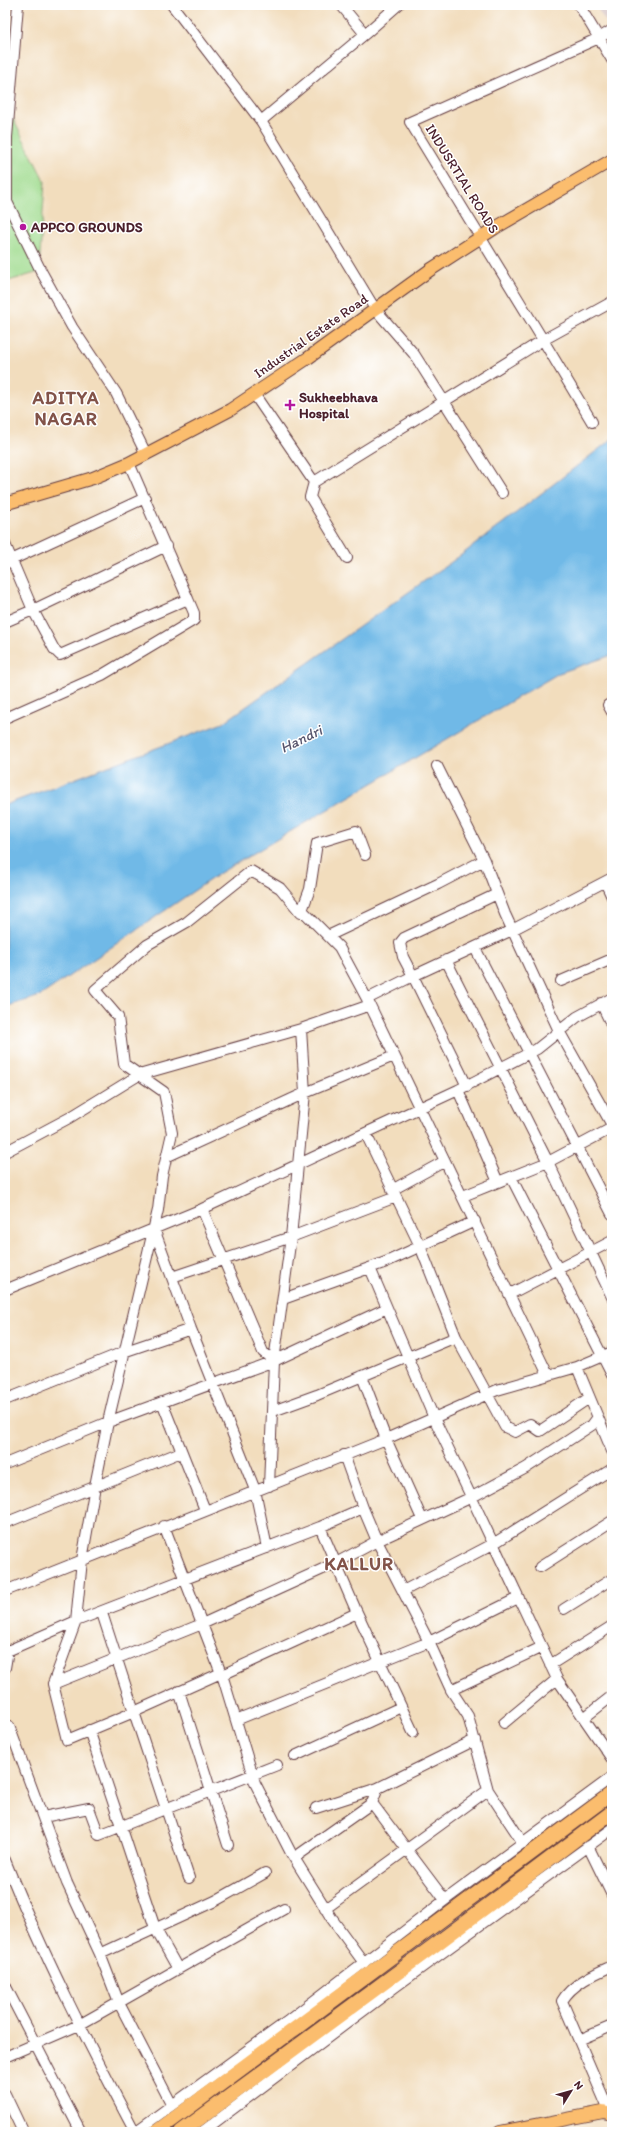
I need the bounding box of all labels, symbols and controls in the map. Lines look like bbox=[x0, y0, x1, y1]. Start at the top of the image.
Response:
street label: INDUSRTIAL ROADS bbox=[421, 121, 503, 237]
place label: APPCO GROUNDS bbox=[30, 219, 143, 236]
marker: APPCO GROUNDS bbox=[18, 222, 28, 232]
street label: Industrial Estate Road bbox=[251, 290, 372, 382]
district label: ADITYA NAGAR bbox=[32, 387, 99, 430]
place label: Sukheebhava Hospital bbox=[299, 389, 378, 422]
marker: Sukheebhava Hospital bbox=[284, 399, 296, 411]
water label: Handri bbox=[277, 720, 327, 757]
district label: KALLUR bbox=[324, 1553, 394, 1575]
north arrow bbox=[551, 2071, 591, 2111]
text: N bbox=[571, 2078, 586, 2092]

